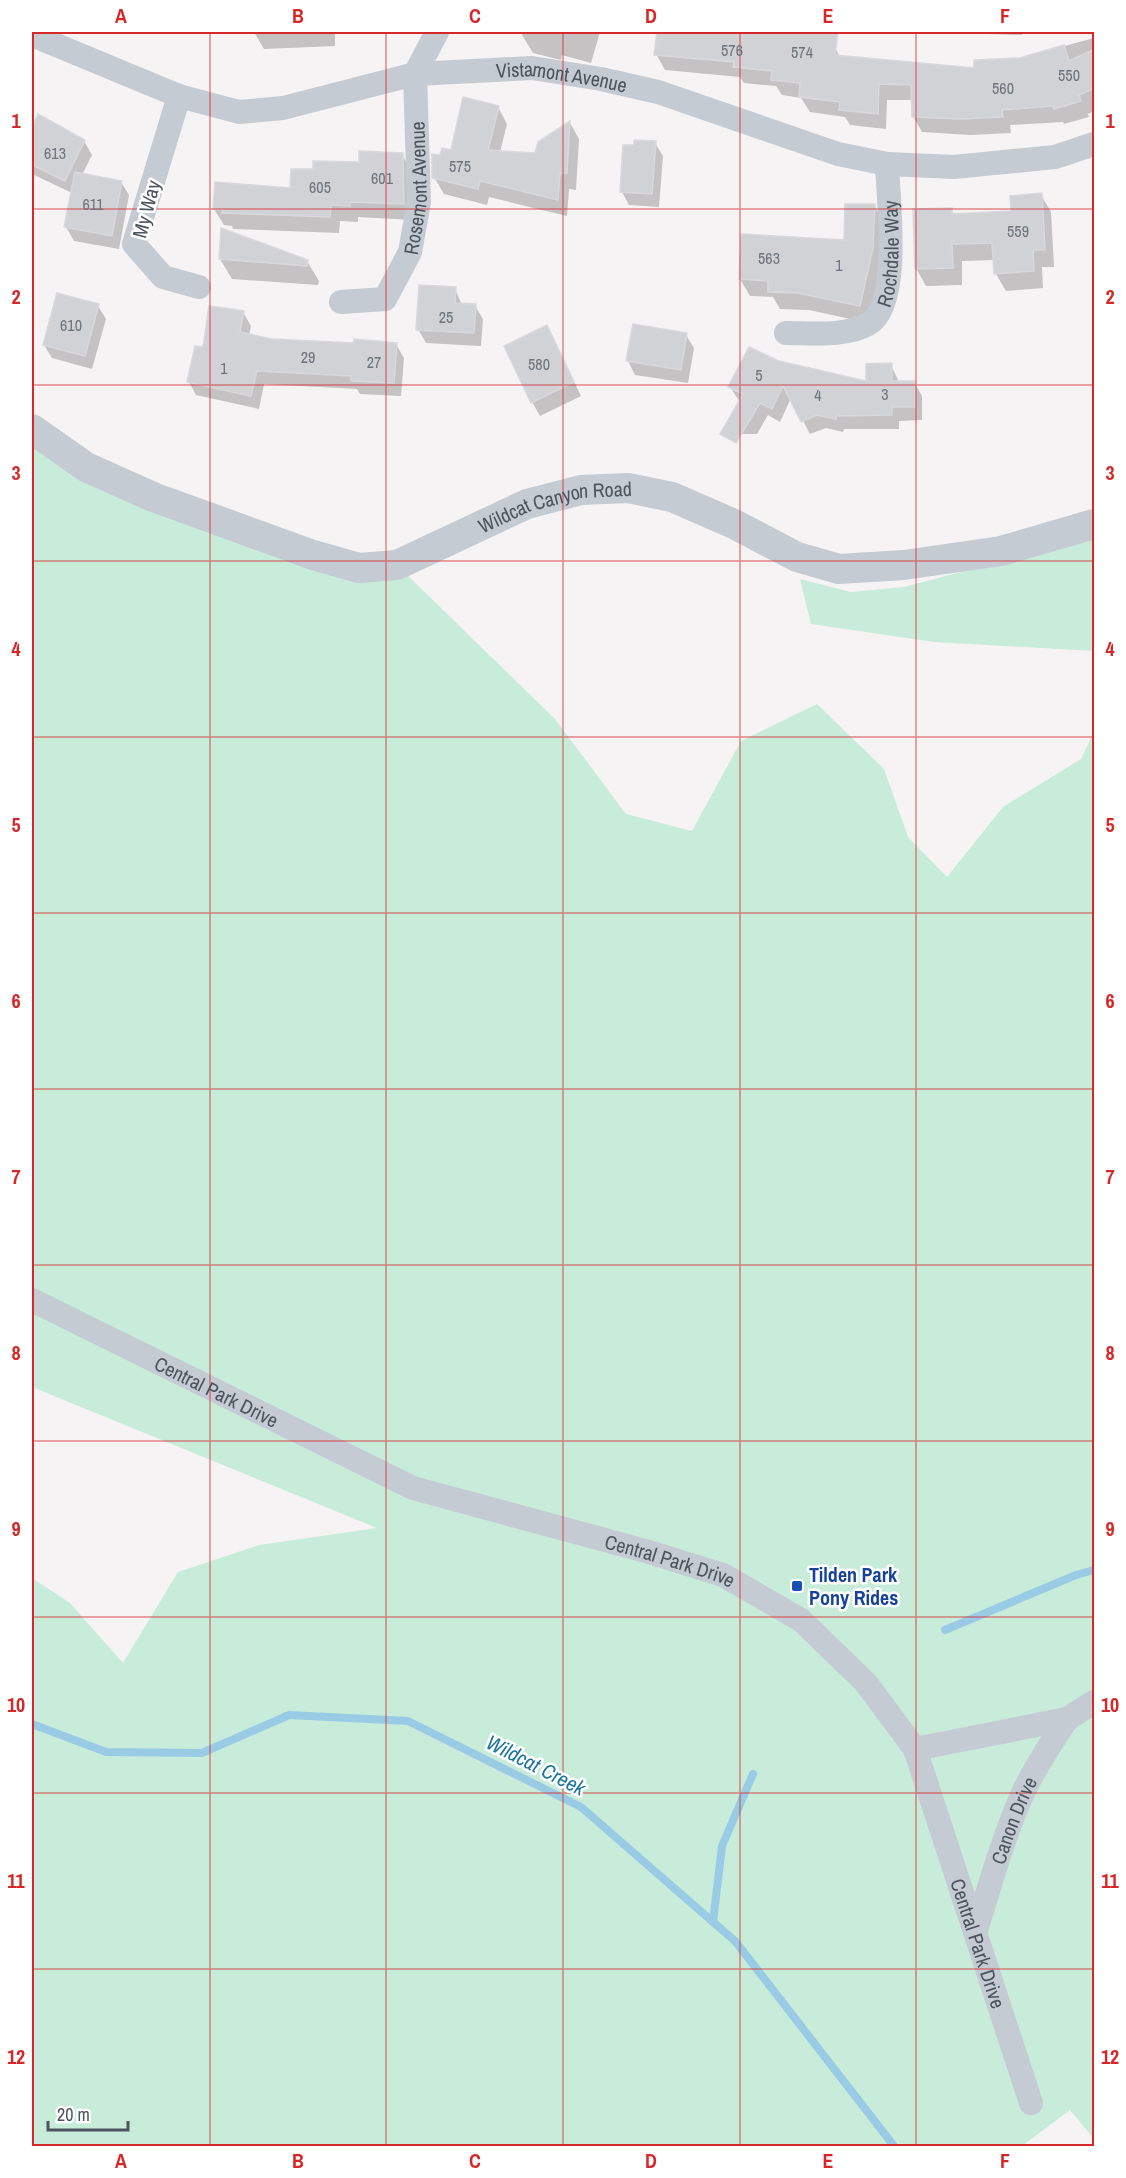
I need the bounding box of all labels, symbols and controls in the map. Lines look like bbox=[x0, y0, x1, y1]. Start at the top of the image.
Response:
text: A bbox=[115, 2, 127, 29]
text: B bbox=[292, 2, 304, 29]
text: C bbox=[469, 2, 481, 29]
text: D bbox=[645, 2, 657, 29]
text: E bbox=[823, 2, 834, 29]
text: F bbox=[1000, 2, 1010, 29]
house number: 576 bbox=[721, 39, 743, 61]
house number: 574 bbox=[791, 41, 813, 63]
street label: Vistamont Avenue bbox=[495, 54, 630, 98]
house number: 550 bbox=[1058, 64, 1080, 86]
house number: 560 bbox=[992, 77, 1014, 99]
text: 1 bbox=[11, 107, 21, 134]
text: 1 bbox=[1105, 107, 1115, 134]
street label: Rosemont Avenue bbox=[396, 121, 433, 257]
house number: 613 bbox=[44, 142, 66, 164]
house number: 575 bbox=[449, 155, 471, 177]
house number: 601 bbox=[371, 167, 394, 189]
street label: My Way bbox=[125, 176, 167, 241]
house number: 605 bbox=[309, 176, 331, 198]
house number: 611 bbox=[83, 193, 104, 215]
street label: Rochdale Way bbox=[870, 199, 904, 310]
house number: 559 bbox=[1007, 220, 1029, 242]
house number: 563 bbox=[758, 247, 780, 269]
house number: 1 bbox=[835, 254, 843, 276]
text: 2 bbox=[11, 283, 21, 310]
text: 2 bbox=[1105, 283, 1115, 310]
house number: 25 bbox=[439, 306, 453, 328]
house number: 610 bbox=[60, 314, 82, 336]
house number: 29 bbox=[301, 346, 315, 368]
house number: 27 bbox=[367, 351, 381, 373]
house number: 580 bbox=[528, 353, 550, 375]
house number: 1 bbox=[220, 357, 228, 379]
house number: 5 bbox=[755, 364, 763, 386]
house number: 3 bbox=[881, 383, 889, 405]
house number: 4 bbox=[814, 384, 822, 406]
text: 3 bbox=[11, 459, 21, 486]
text: 3 bbox=[1105, 459, 1115, 486]
street label: Wildcat Canyon Road bbox=[473, 474, 632, 539]
text: 4 bbox=[11, 635, 21, 662]
text: 4 bbox=[1105, 635, 1115, 662]
text: 5 bbox=[11, 811, 21, 838]
text: 5 bbox=[1105, 811, 1115, 838]
text: 6 bbox=[11, 987, 21, 1014]
text: 6 bbox=[1105, 987, 1115, 1014]
text: 7 bbox=[11, 1163, 21, 1190]
text: 7 bbox=[1105, 1163, 1115, 1190]
text: 8 bbox=[11, 1339, 21, 1366]
text: 8 bbox=[1105, 1339, 1115, 1366]
street label: Central Park Drive bbox=[150, 1349, 283, 1433]
text: 9 bbox=[11, 1515, 21, 1542]
text: 9 bbox=[1105, 1515, 1115, 1542]
street label: Central Park Drive bbox=[602, 1527, 741, 1593]
place label: Tilden Park Pony Rides bbox=[809, 1561, 898, 1611]
marker: Tilden Park Pony Rides bbox=[790, 1579, 804, 1593]
text: 10 bbox=[7, 1691, 25, 1718]
text: 10 bbox=[1101, 1691, 1119, 1718]
water label: Wildcat Creek bbox=[481, 1728, 592, 1803]
street label: Canon Drive bbox=[984, 1771, 1043, 1867]
text: 11 bbox=[7, 1867, 26, 1894]
text: 11 bbox=[1101, 1867, 1120, 1894]
street label: Central Park Drive bbox=[945, 1875, 1012, 2012]
text: 12 bbox=[7, 2043, 25, 2070]
text: 12 bbox=[1101, 2043, 1119, 2070]
scale bar bbox=[48, 2094, 128, 2132]
text: 20 m bbox=[57, 2102, 90, 2127]
text: A bbox=[115, 2147, 127, 2174]
text: B bbox=[292, 2147, 304, 2174]
text: C bbox=[469, 2147, 481, 2174]
text: D bbox=[645, 2147, 657, 2174]
text: E bbox=[823, 2147, 834, 2174]
text: F bbox=[1000, 2147, 1010, 2174]

